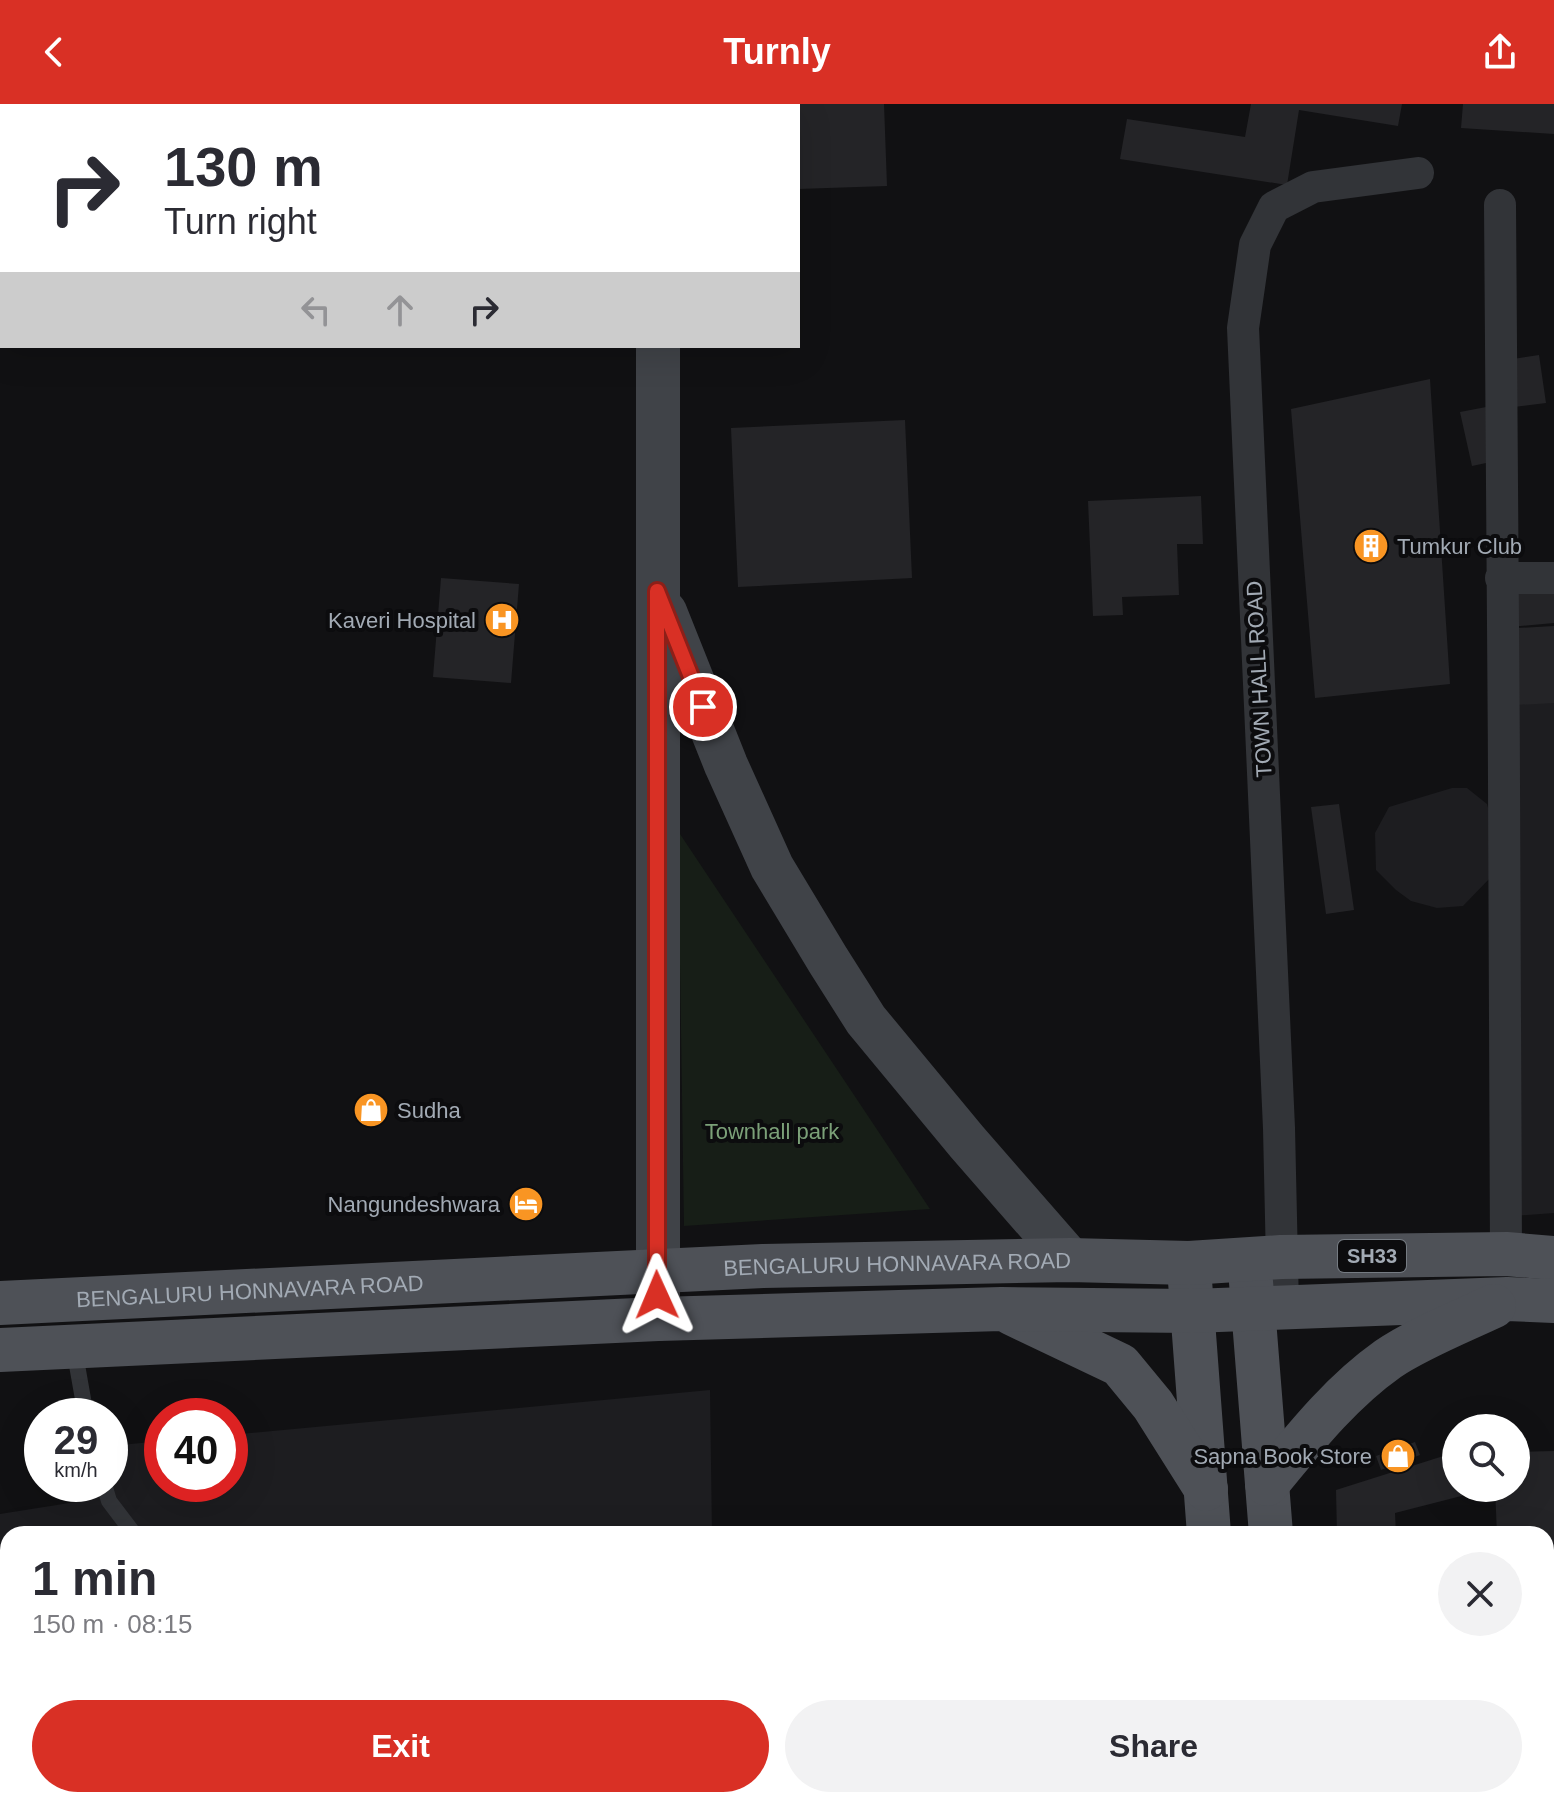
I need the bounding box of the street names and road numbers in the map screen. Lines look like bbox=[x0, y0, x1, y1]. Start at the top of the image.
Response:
street label: TOWN HALL ROAD bbox=[1241, 580, 1277, 778]
road number: SH33 bbox=[1338, 1240, 1406, 1272]
street label: BENGALURU HONNAVARA ROAD bbox=[723, 1247, 1071, 1280]
street label: BENGALURU HONNAVARA ROAD bbox=[75, 1270, 424, 1312]

